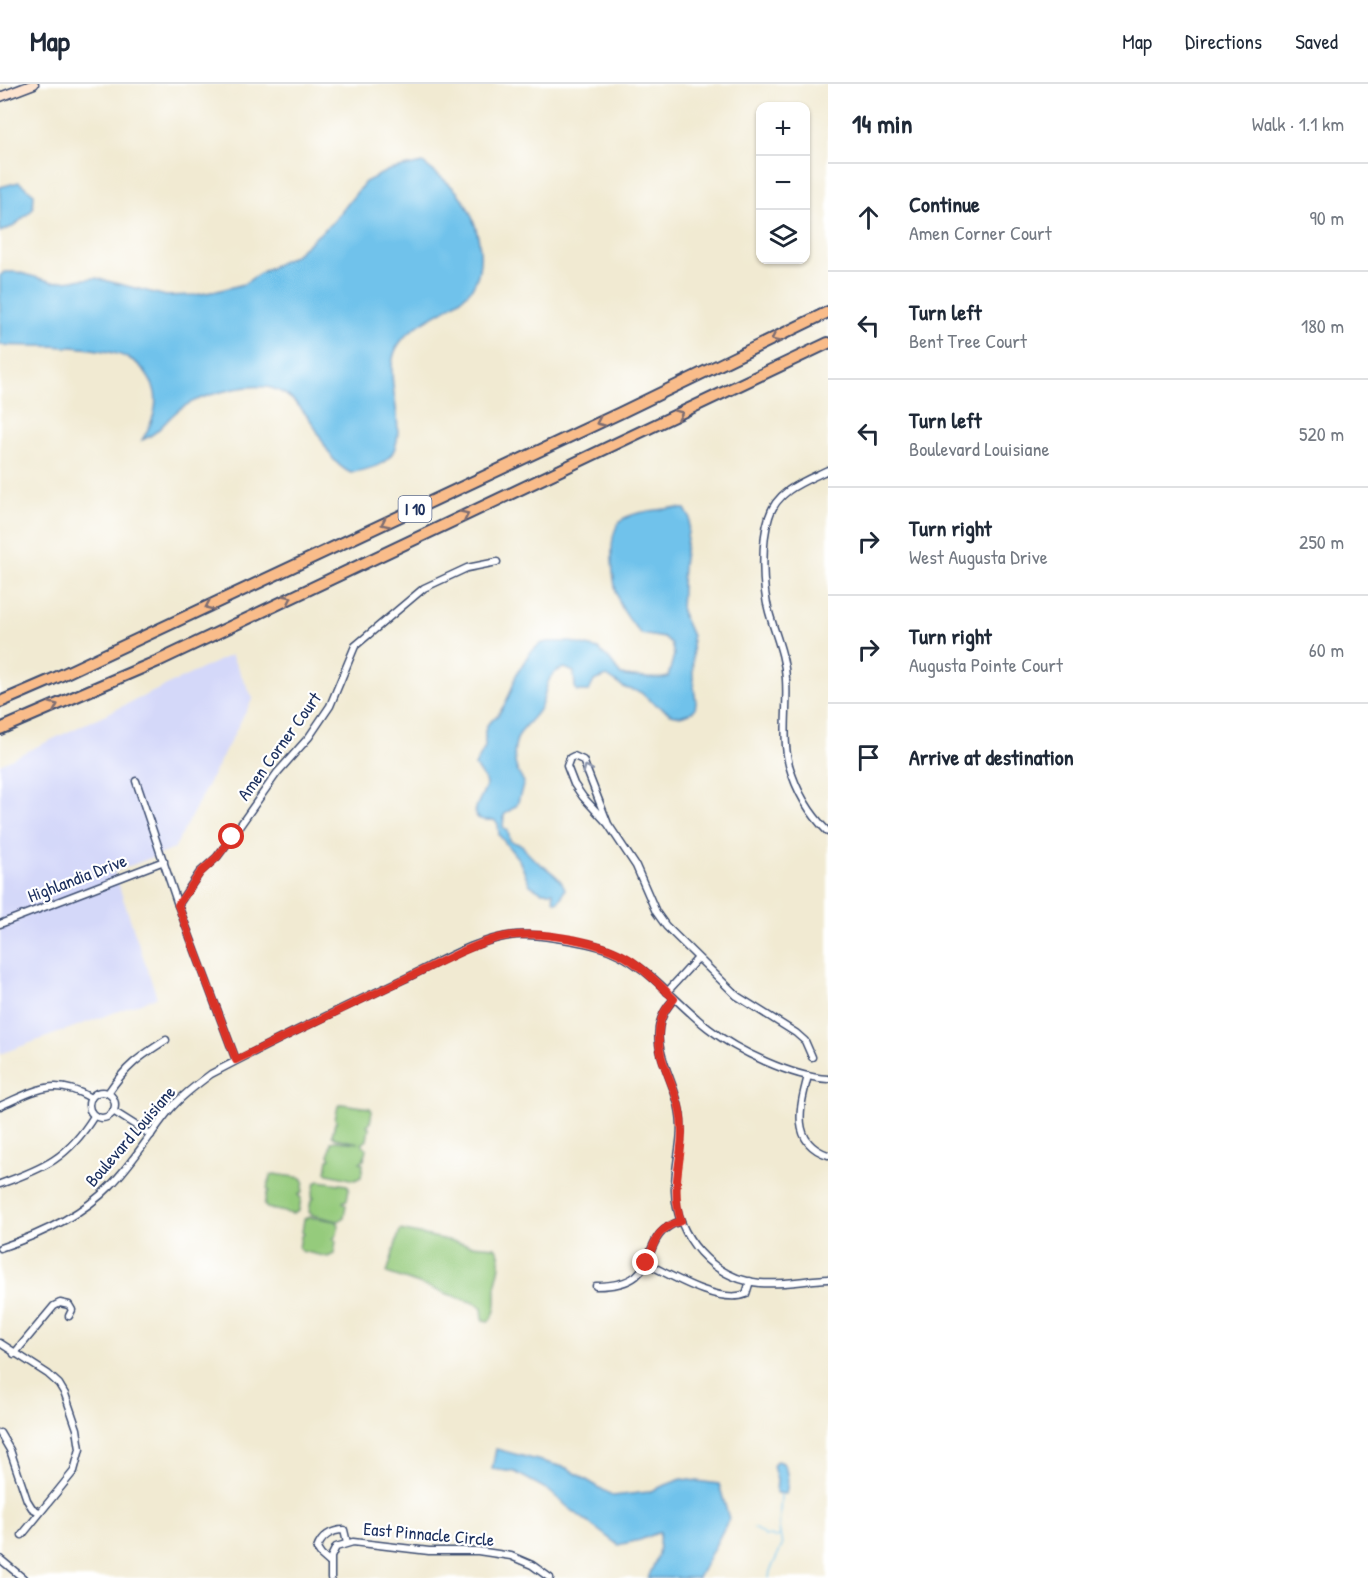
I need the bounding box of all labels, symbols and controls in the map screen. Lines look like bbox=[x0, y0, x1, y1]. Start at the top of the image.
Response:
text: Map bbox=[30, 22, 70, 60]
text: Map bbox=[1122, 27, 1152, 56]
text: Directions bbox=[1185, 27, 1262, 56]
text: Saved bbox=[1295, 27, 1338, 56]
map controls bbox=[756, 102, 810, 264]
button: + bbox=[756, 102, 810, 156]
text: 14 min bbox=[852, 106, 912, 141]
text: Walk · 1.1 km bbox=[1252, 110, 1344, 137]
button: − bbox=[756, 156, 810, 210]
text: Continue bbox=[909, 189, 980, 219]
icon: ahead bbox=[852, 201, 885, 234]
text: 90 m bbox=[1310, 204, 1344, 231]
button: layers bbox=[756, 210, 810, 264]
text: Amen Corner Court bbox=[909, 219, 1052, 246]
text: Turn left bbox=[909, 297, 982, 327]
icon: left bbox=[852, 309, 885, 342]
text: 180 m bbox=[1301, 312, 1344, 339]
text: Bent Tree Court bbox=[909, 327, 1027, 354]
one-way arrow bbox=[771, 330, 782, 342]
text: Turn left bbox=[909, 405, 982, 435]
one-way arrow bbox=[672, 410, 683, 422]
one-way arrow bbox=[595, 415, 606, 427]
icon: left bbox=[852, 417, 885, 450]
text: 520 m bbox=[1299, 420, 1344, 447]
text: Boulevard Louisiane bbox=[909, 435, 1049, 462]
road number: I 10 bbox=[398, 496, 432, 522]
one-way arrow bbox=[458, 511, 469, 523]
text: Turn right bbox=[909, 513, 992, 543]
one-way arrow bbox=[381, 516, 392, 528]
icon: right bbox=[852, 525, 885, 558]
text: 250 m bbox=[1299, 528, 1344, 555]
text: West Augusta Drive bbox=[909, 543, 1048, 570]
one-way arrow bbox=[282, 594, 293, 606]
one-way arrow bbox=[204, 599, 215, 611]
text: Turn right bbox=[909, 621, 992, 651]
icon: right bbox=[852, 633, 885, 666]
text: 60 m bbox=[1309, 636, 1344, 663]
text: Augusta Pointe Court bbox=[909, 651, 1063, 678]
street label: Amen Corner Court bbox=[231, 686, 327, 805]
one-way arrow bbox=[47, 701, 58, 713]
icon: arrive bbox=[852, 741, 885, 774]
text: Arrive at destination bbox=[909, 742, 1074, 772]
one-way arrow bbox=[582, 765, 594, 776]
route start bbox=[218, 823, 244, 849]
street label: Highlandia Drive bbox=[24, 848, 130, 908]
street label: Boulevard Louisiane bbox=[79, 1080, 181, 1192]
route end bbox=[632, 1249, 658, 1275]
street label: East Pinnacle Circle bbox=[363, 1516, 495, 1552]

